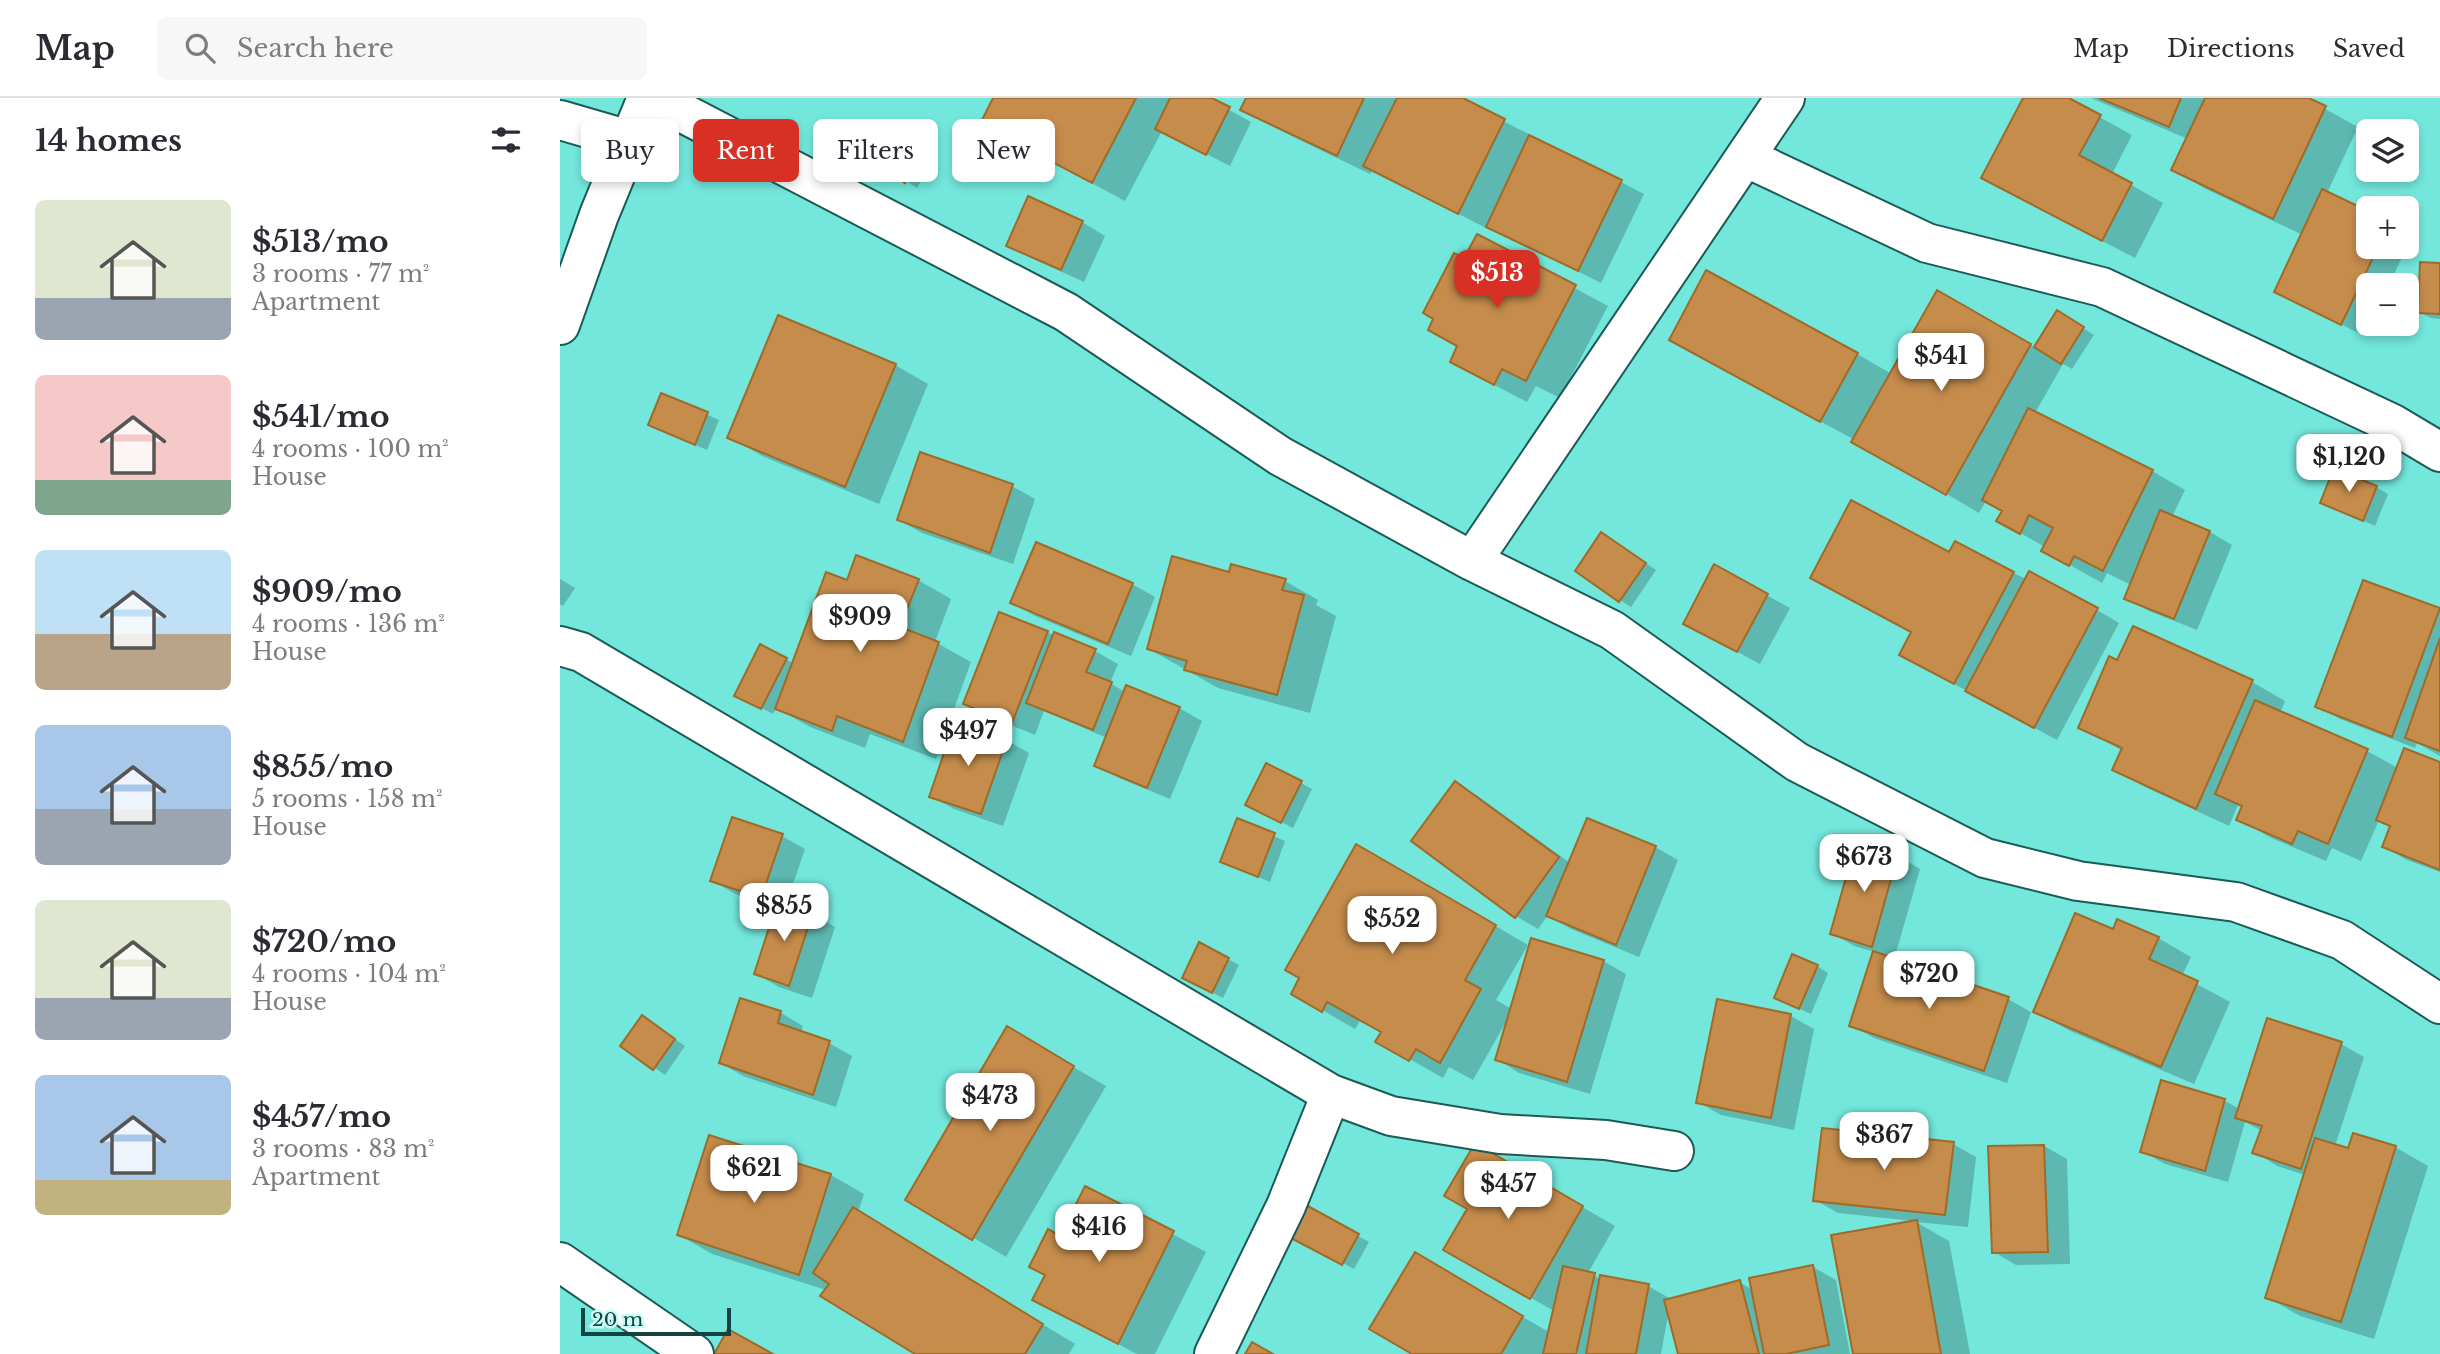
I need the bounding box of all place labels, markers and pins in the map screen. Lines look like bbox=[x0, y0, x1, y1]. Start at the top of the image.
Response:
pin: $513 bbox=[1456, 250, 1538, 310]
pin: $541 bbox=[1900, 334, 1982, 393]
pin: $1,120 bbox=[2292, 434, 2406, 494]
pin: $909 bbox=[819, 594, 901, 654]
pin: $497 bbox=[927, 708, 1009, 768]
pin: $673 bbox=[1823, 834, 1905, 894]
pin: $855 bbox=[743, 884, 825, 943]
pin: $552 bbox=[1351, 896, 1433, 956]
pin: $720 bbox=[1888, 951, 1970, 1011]
pin: $473 bbox=[949, 1074, 1031, 1133]
pin: $367 bbox=[1843, 1112, 1925, 1172]
pin: $621 bbox=[713, 1146, 795, 1205]
pin: $457 bbox=[1467, 1162, 1549, 1221]
pin: $416 bbox=[1058, 1204, 1140, 1264]

